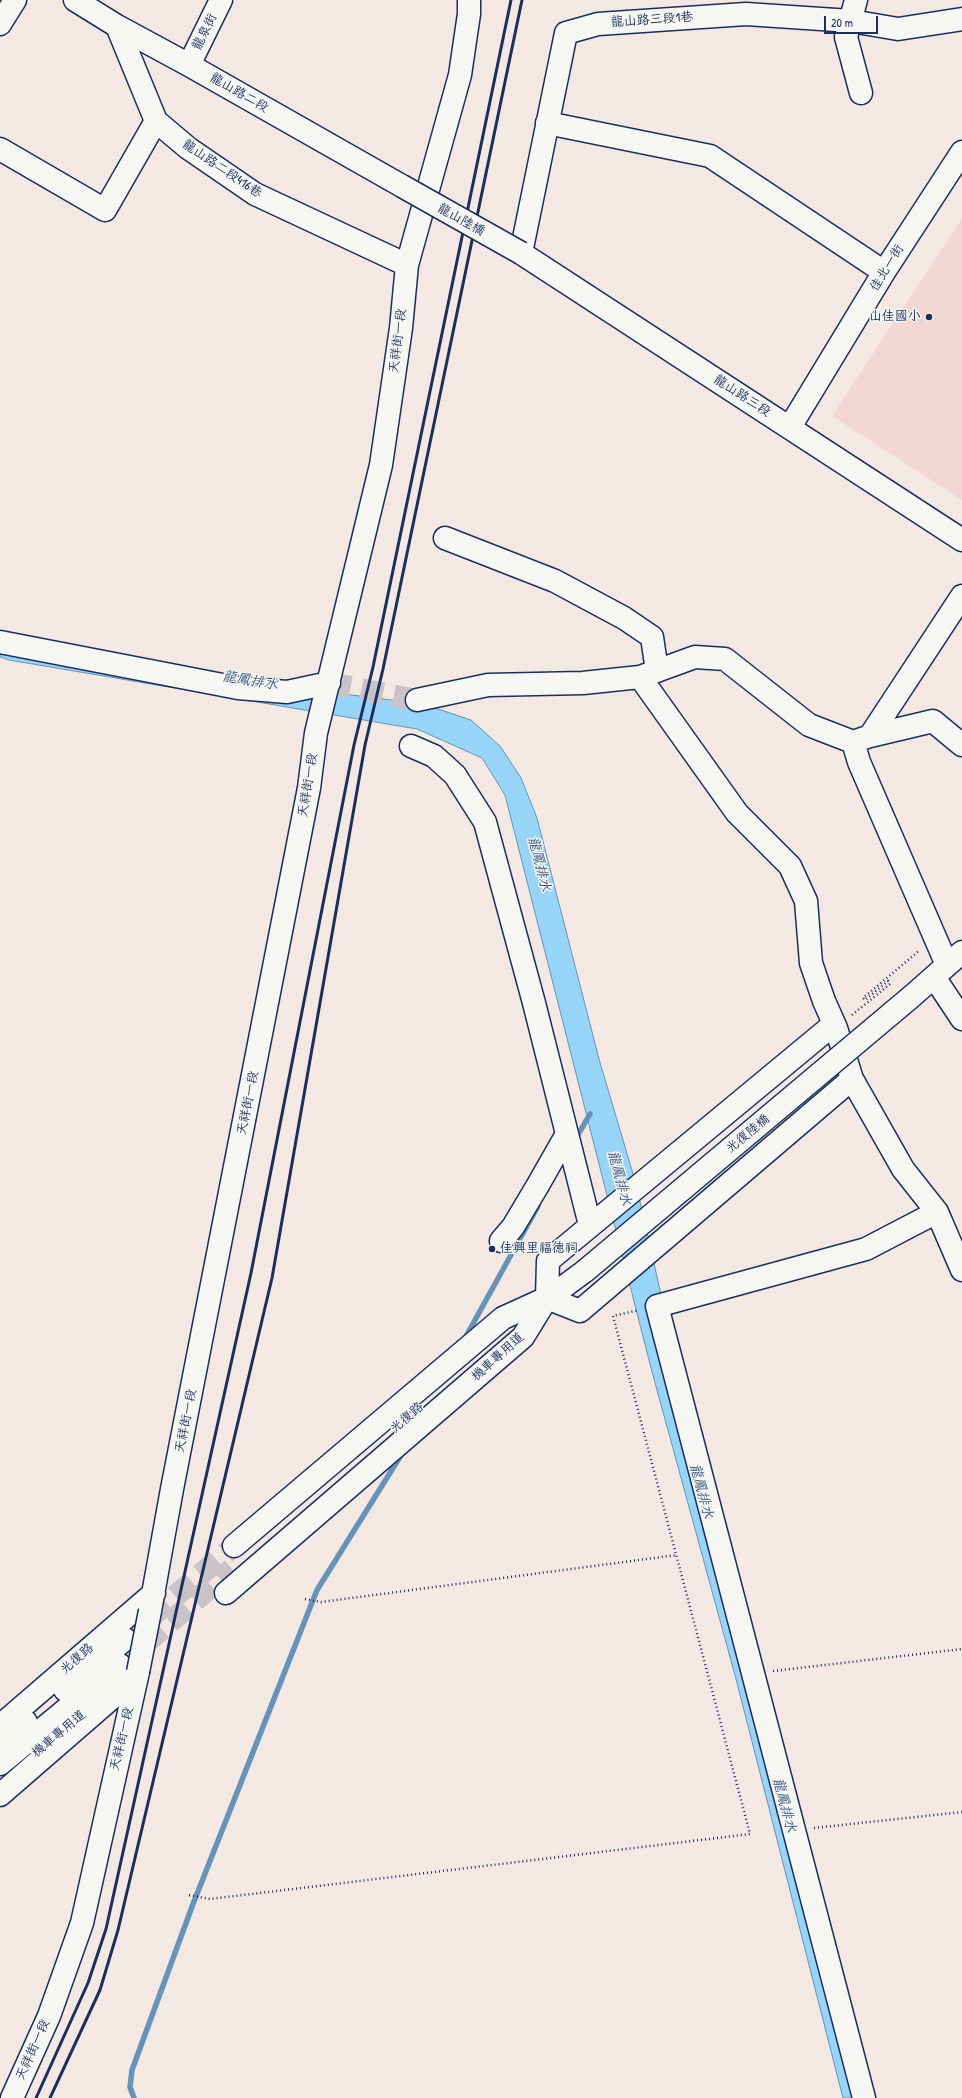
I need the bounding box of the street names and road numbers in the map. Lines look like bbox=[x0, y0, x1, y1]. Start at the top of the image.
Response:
street label: 龍山路三段1巷 bbox=[610, 9, 694, 31]
street label: 龍泉街 bbox=[189, 11, 221, 53]
street label: 龍山路二段 bbox=[207, 70, 271, 116]
street label: 龍山路二段416巷 bbox=[179, 137, 265, 201]
street label: 龍山陸橋 bbox=[434, 201, 488, 239]
street label: 佳北一街 bbox=[867, 242, 907, 294]
street label: 天祥街一段 bbox=[386, 308, 410, 374]
street label: 龍山路三段 bbox=[710, 372, 774, 420]
street label: 天祥街一段 bbox=[295, 752, 321, 818]
street label: 天祥街一段 bbox=[234, 1070, 262, 1136]
street label: 光復陸橋 bbox=[723, 1111, 773, 1157]
street label: 機車專用道 bbox=[469, 1329, 527, 1385]
street label: 天祥街一段 bbox=[172, 1388, 200, 1454]
street label: 光復路 bbox=[387, 1399, 427, 1437]
street label: 光復路 bbox=[57, 1640, 97, 1678]
street label: 天祥街一段 bbox=[107, 1706, 137, 1772]
street label: 機車專用道 bbox=[29, 1707, 89, 1761]
street label: 天祥街一段 bbox=[13, 2017, 53, 2083]

